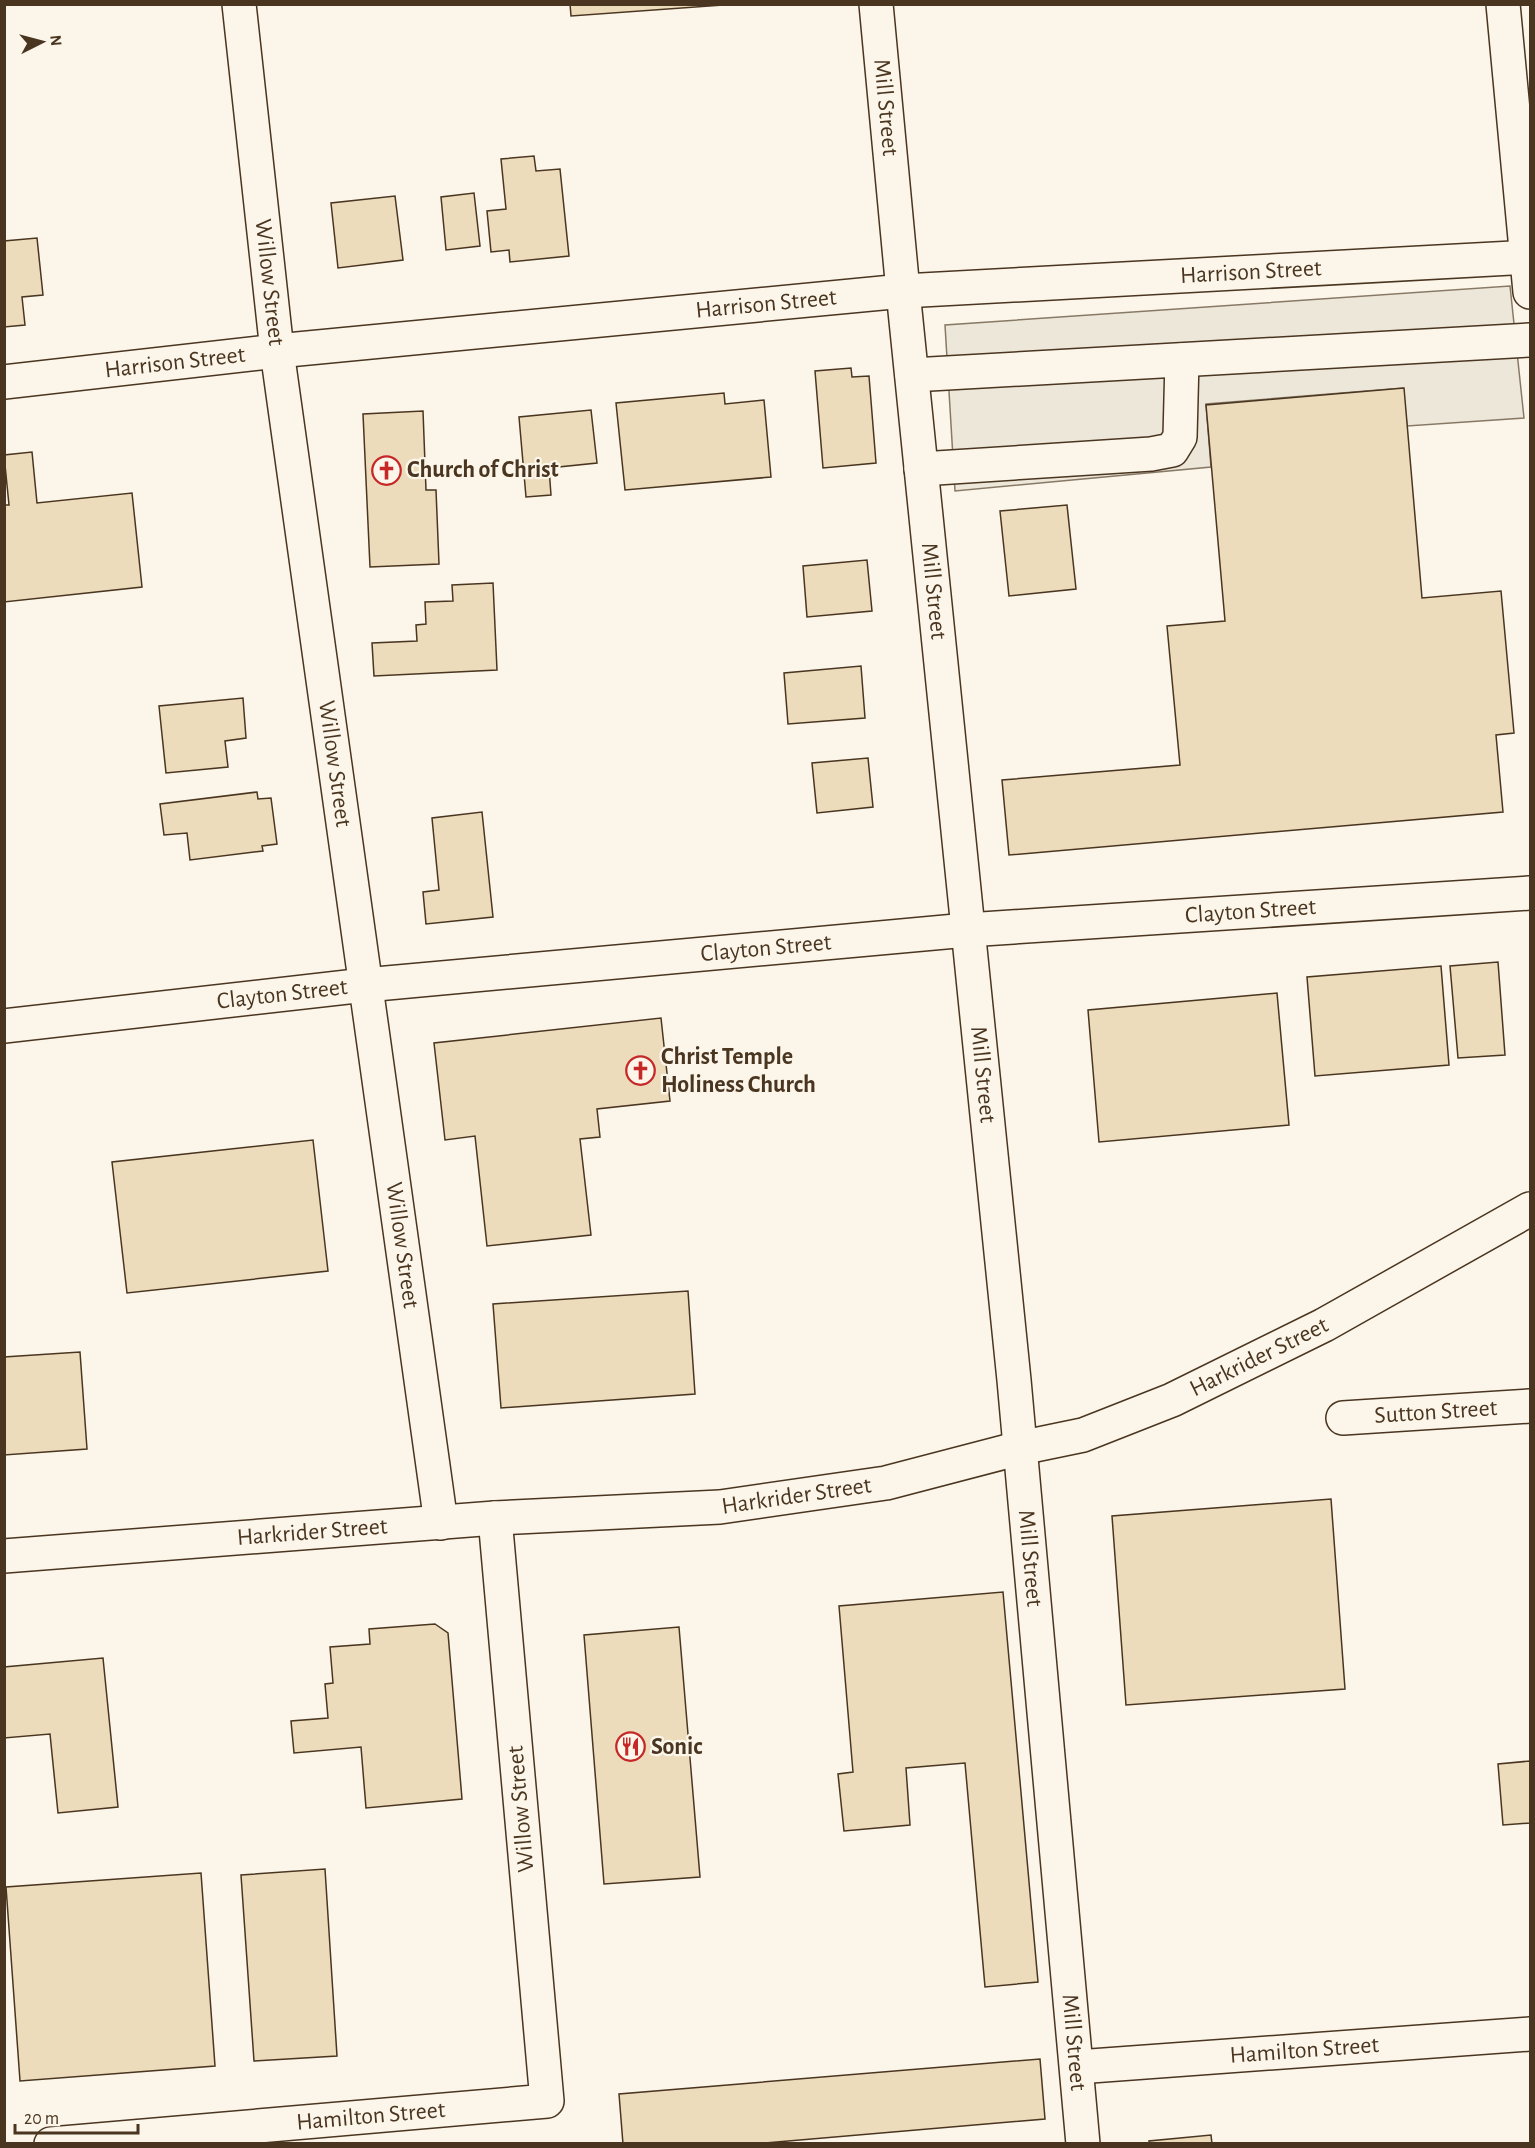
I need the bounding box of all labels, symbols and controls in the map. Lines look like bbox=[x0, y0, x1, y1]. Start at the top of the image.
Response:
north arrow bbox=[12, 12, 72, 72]
text: N bbox=[47, 34, 64, 47]
street label: Mill Street bbox=[869, 58, 902, 157]
street label: Willow Street bbox=[251, 218, 288, 347]
street label: Harrison Street bbox=[1180, 256, 1322, 288]
street label: Harrison Street bbox=[694, 285, 838, 323]
street label: Harrison Street bbox=[103, 343, 247, 382]
church icon: Church of Christ bbox=[370, 454, 402, 486]
place label: Church of Christ bbox=[407, 458, 559, 482]
street label: Mill Street bbox=[917, 542, 950, 641]
street label: Willow Street bbox=[314, 699, 356, 829]
street label: Clayton Street bbox=[1184, 895, 1317, 928]
street label: Clayton Street bbox=[700, 930, 833, 966]
street label: Clayton Street bbox=[216, 975, 349, 1014]
street label: Mill Street bbox=[966, 1025, 1000, 1125]
place label: Christ Temple Holiness Church bbox=[661, 1045, 816, 1097]
church icon: Christ Temple Holiness Church bbox=[624, 1055, 656, 1087]
street label: Willow Street bbox=[381, 1181, 423, 1310]
street label: Harkrider Street bbox=[1186, 1313, 1332, 1401]
street label: Sutton Street bbox=[1374, 1396, 1498, 1428]
street label: Harkrider Street bbox=[720, 1473, 873, 1519]
street label: Mill Street bbox=[1014, 1509, 1046, 1608]
street label: Harkrider Street bbox=[236, 1514, 389, 1550]
restaurant icon: Sonic bbox=[614, 1731, 646, 1763]
place label: Sonic bbox=[651, 1735, 702, 1759]
street label: Willow Street bbox=[503, 1744, 538, 1873]
street label: Mill Street bbox=[1058, 1993, 1090, 2092]
street label: Hamilton Street bbox=[1229, 2033, 1380, 2068]
scale bar bbox=[15, 2097, 138, 2135]
street label: Hamilton Street bbox=[295, 2098, 447, 2135]
text: 20 m bbox=[24, 2110, 59, 2128]

